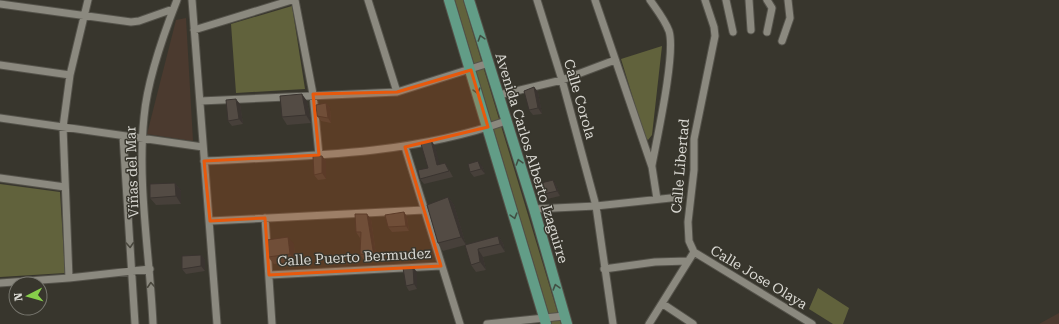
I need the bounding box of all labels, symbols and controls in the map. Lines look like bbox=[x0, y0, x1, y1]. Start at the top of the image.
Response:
one-way arrow bbox=[477, 34, 486, 41]
street label: Avenida Carlos Alberto Izaguirre bbox=[492, 51, 572, 265]
street label: Calle Corola bbox=[561, 57, 599, 141]
one-way arrow bbox=[472, 87, 481, 94]
street label: Calle Libertad bbox=[668, 118, 692, 214]
street label: Viñas del Mar bbox=[122, 126, 142, 218]
one-way arrow bbox=[515, 159, 524, 166]
one-way arrow bbox=[509, 212, 518, 219]
one-way arrow bbox=[125, 242, 134, 248]
street label: Calle Jose Olaya bbox=[708, 242, 811, 312]
street label: Calle Puerto Bermudez bbox=[277, 245, 432, 269]
north arrow bbox=[8, 276, 48, 316]
one-way arrow bbox=[147, 282, 156, 288]
one-way arrow bbox=[552, 283, 561, 290]
text: N bbox=[12, 292, 25, 302]

